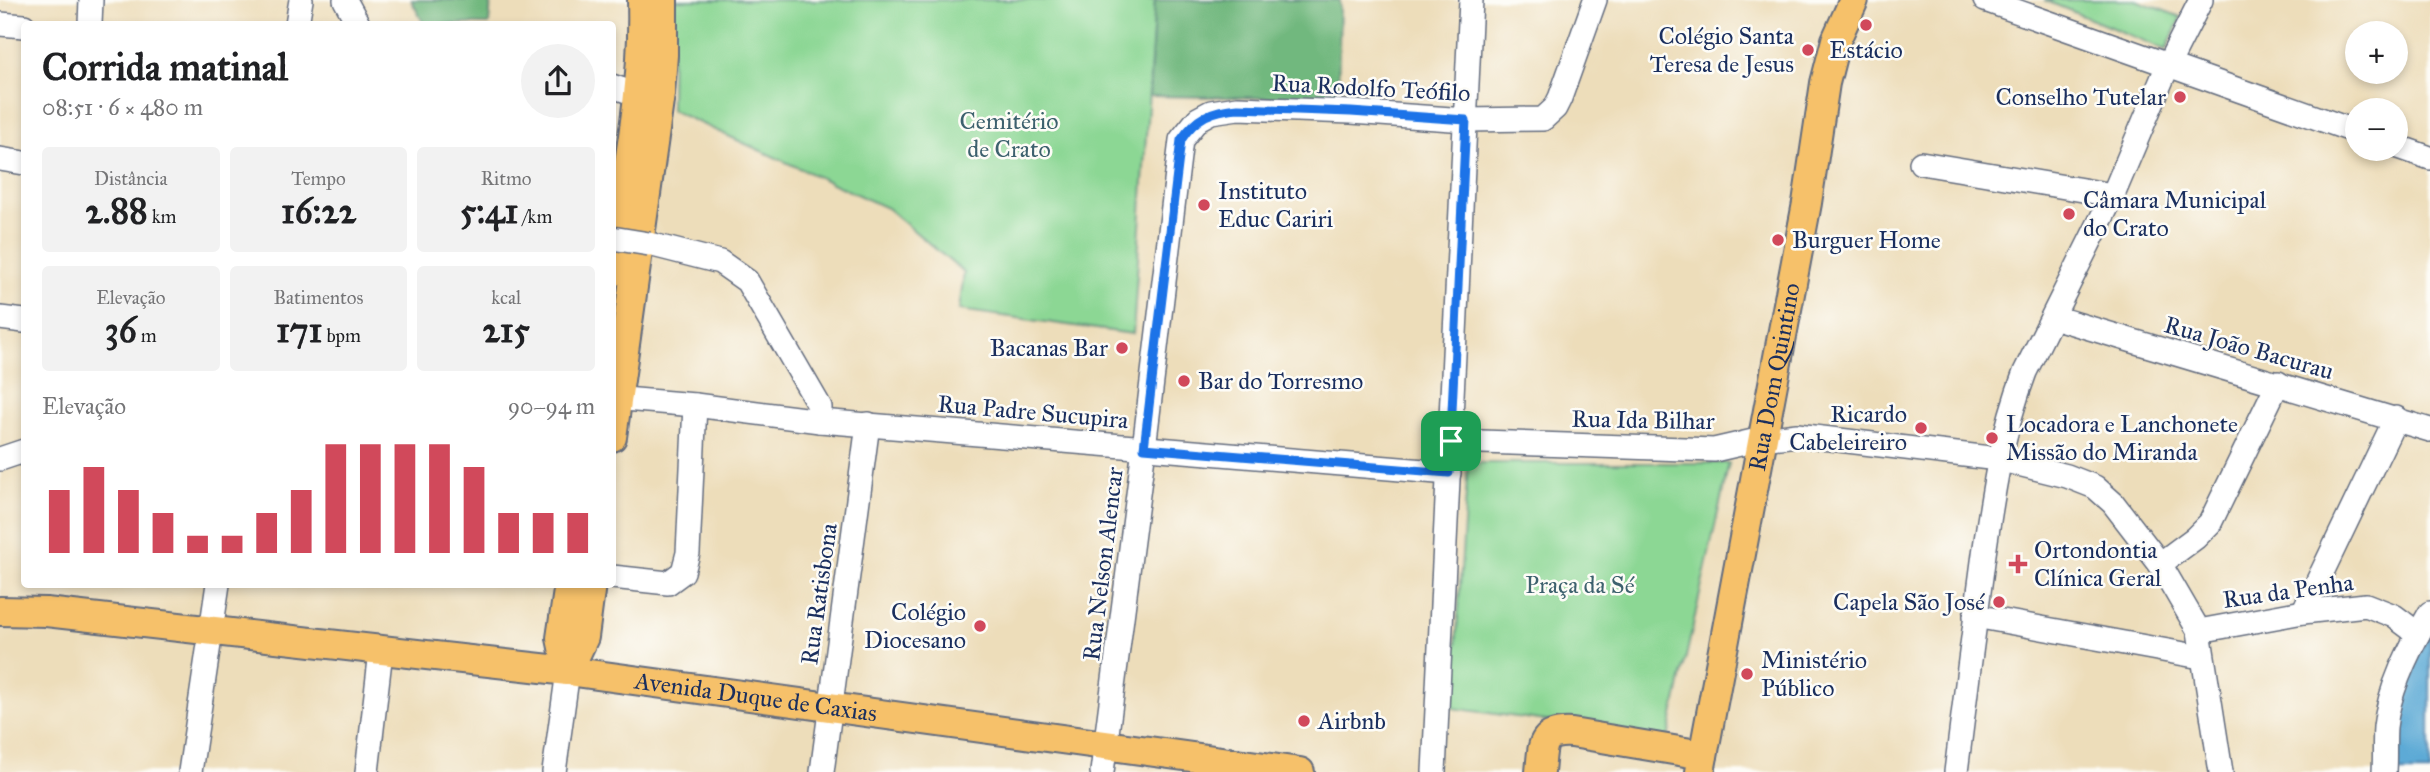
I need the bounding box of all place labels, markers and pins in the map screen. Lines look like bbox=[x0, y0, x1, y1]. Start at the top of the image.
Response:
marker: Estácio bbox=[1858, 17, 1874, 33]
place label: Colégio Santa Teresa de Jesus bbox=[1650, 21, 1795, 79]
place label: Estácio bbox=[1829, 35, 1903, 65]
marker: Colégio Santa Teresa de Jesus bbox=[1800, 42, 1816, 58]
place label: Conselho Tutelar bbox=[1995, 82, 2166, 112]
marker: Conselho Tutelar bbox=[2172, 89, 2188, 105]
place label: Instituto Educ Cariri bbox=[1218, 176, 1333, 234]
place label: Câmara Municipal do Crato bbox=[2083, 185, 2267, 243]
marker: Instituto Educ Cariri bbox=[1196, 197, 1212, 213]
marker: Câmara Municipal do Crato bbox=[2061, 206, 2077, 222]
place label: Burguer Home bbox=[1792, 225, 1941, 255]
marker: Burguer Home bbox=[1770, 232, 1786, 248]
place label: Bacanas Bar bbox=[990, 333, 1108, 363]
marker: Bacanas Bar bbox=[1114, 340, 1130, 356]
place label: Bar do Torresmo bbox=[1198, 366, 1363, 396]
marker: Bar do Torresmo bbox=[1176, 373, 1192, 389]
place label: Ricardo Cabeleireiro bbox=[1789, 399, 1907, 457]
place label: Locadora e Lanchonete Missão do Miranda bbox=[2006, 409, 2238, 467]
pin bbox=[1421, 411, 1481, 471]
marker: Ricardo Cabeleireiro bbox=[1913, 420, 1929, 436]
marker: Locadora e Lanchonete Missão do Miranda bbox=[1984, 430, 2000, 446]
place label: Ortondontia Clínica Geral bbox=[2034, 535, 2162, 593]
marker: Ortondontia Clínica Geral bbox=[2008, 554, 2028, 574]
place label: Capela São José bbox=[1833, 587, 1985, 617]
marker: Capela São José bbox=[1991, 594, 2007, 610]
place label: Colégio Diocesano bbox=[864, 597, 966, 655]
marker: Colégio Diocesano bbox=[972, 618, 988, 634]
place label: Ministério Público bbox=[1761, 645, 1867, 703]
marker: Ministério Público bbox=[1739, 666, 1755, 682]
place label: Airbnb bbox=[1317, 706, 1386, 736]
marker: Airbnb bbox=[1296, 713, 1312, 729]

